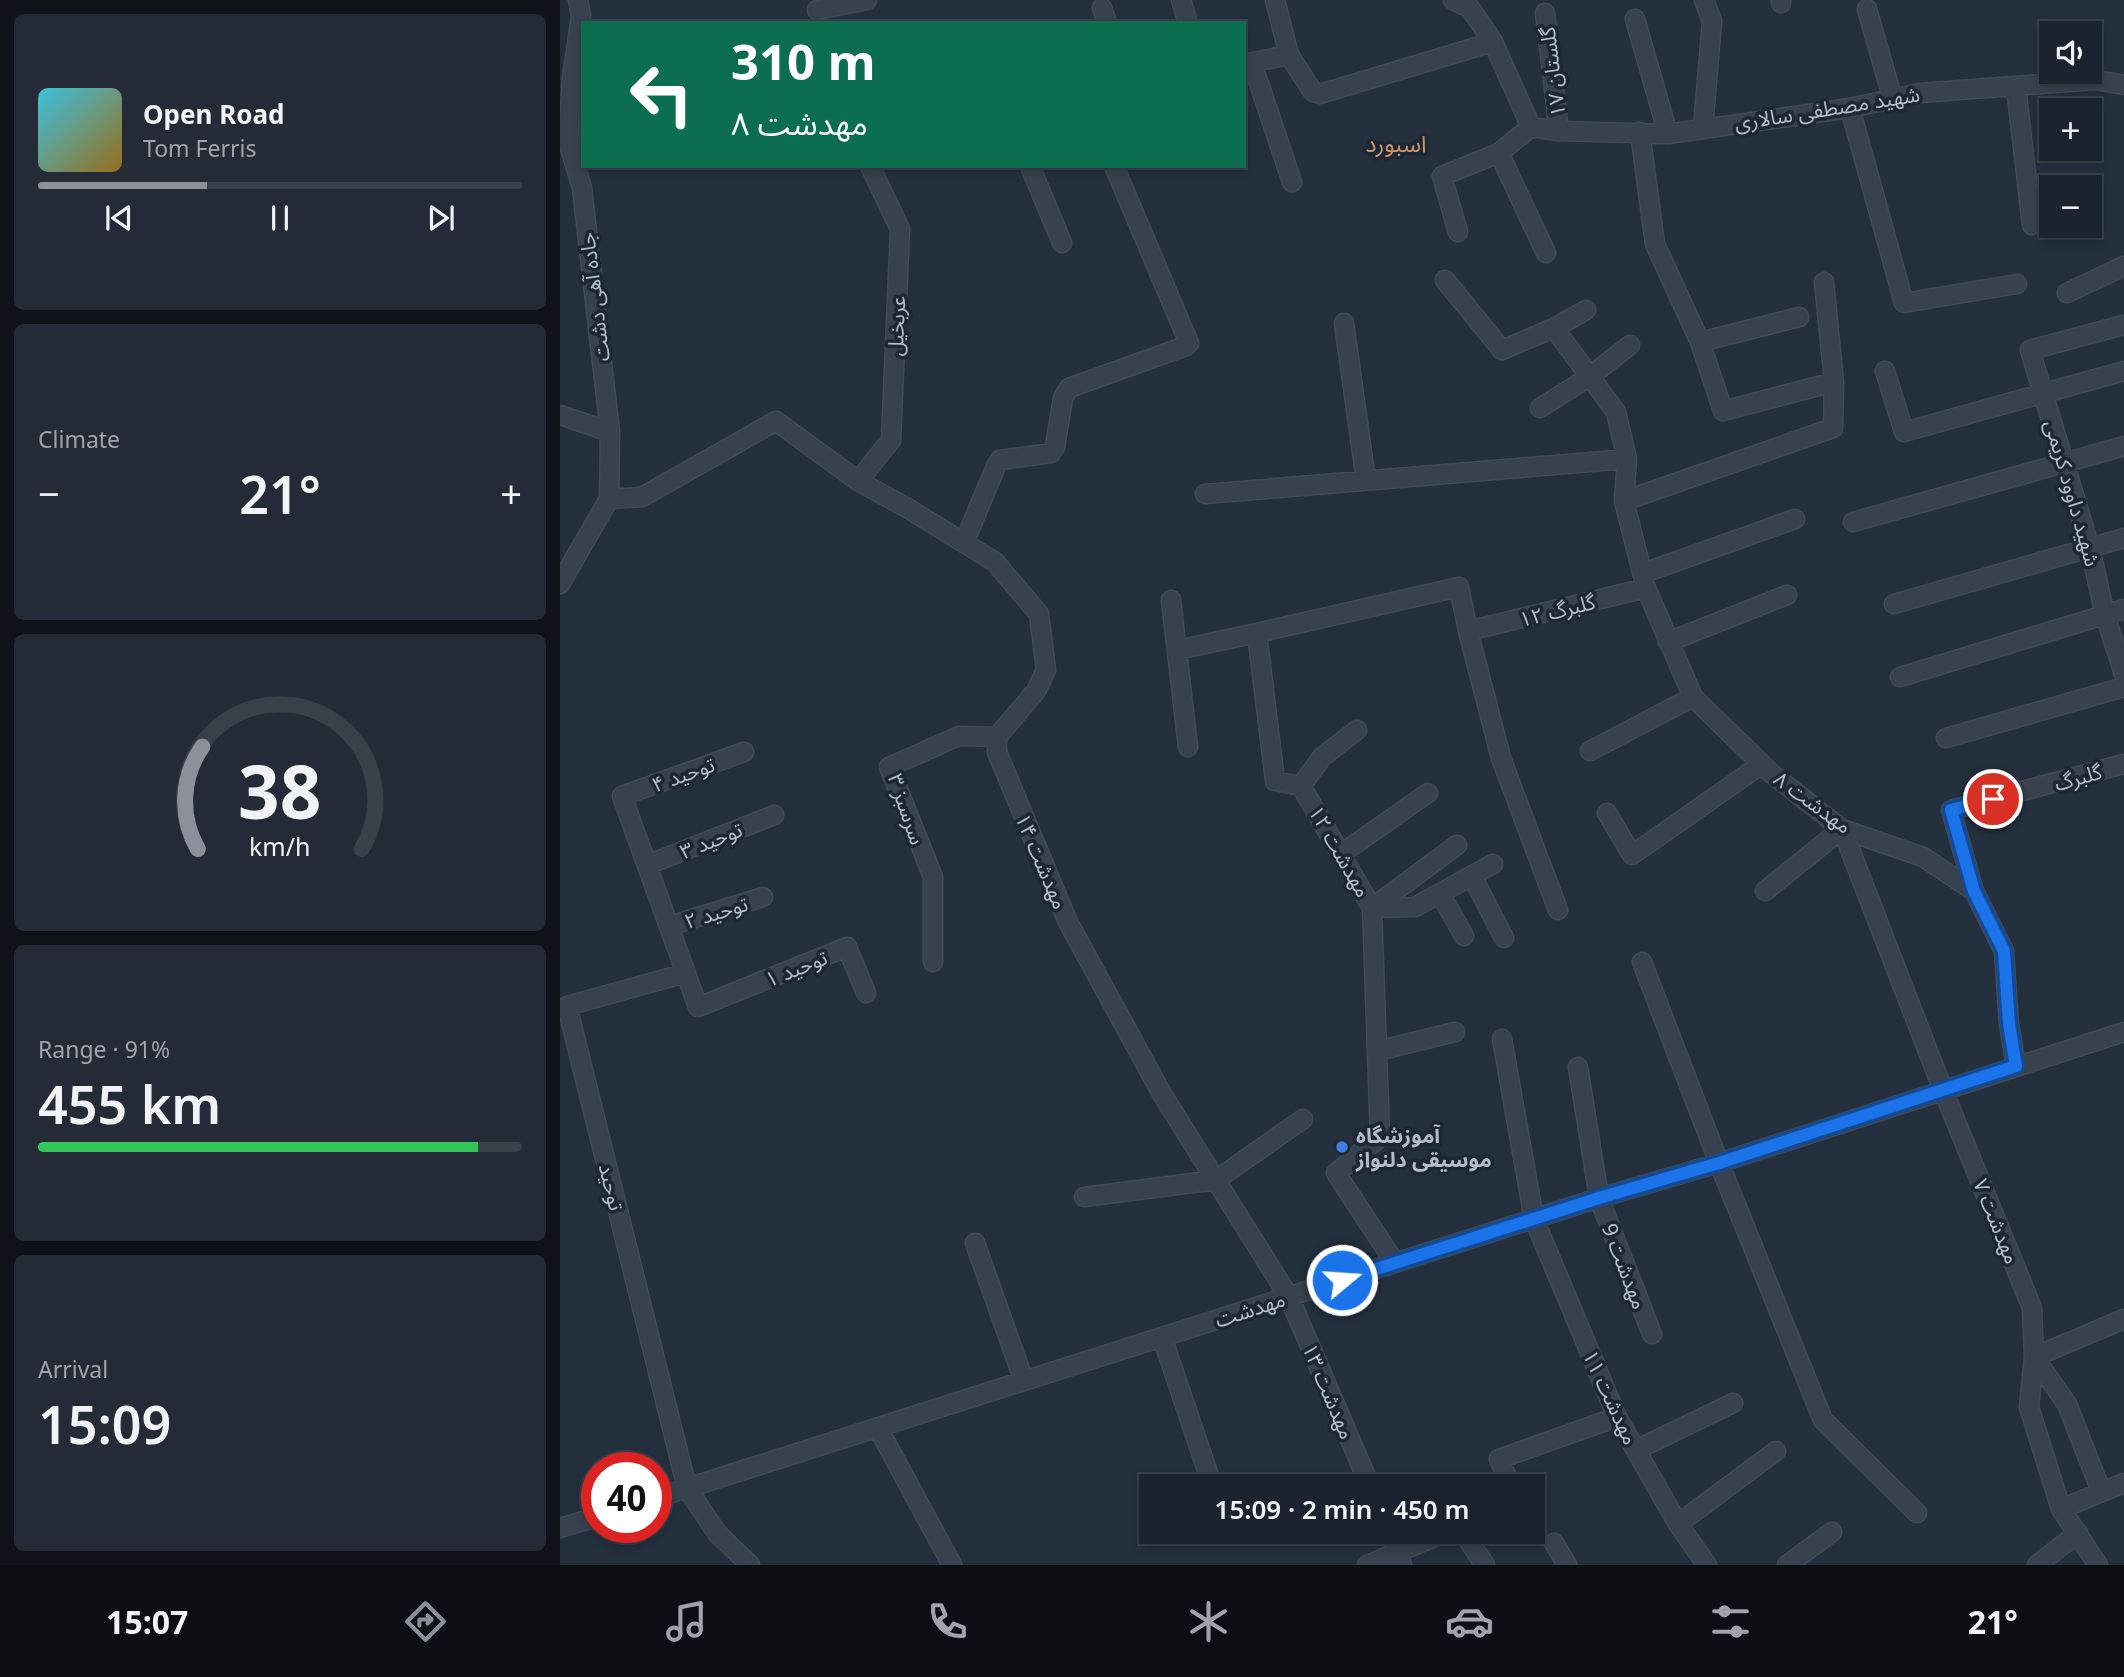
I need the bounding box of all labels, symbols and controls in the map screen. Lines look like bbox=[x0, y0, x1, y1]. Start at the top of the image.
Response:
map controls bbox=[2039, 21, 2102, 238]
button: sound bbox=[2039, 21, 2102, 84]
street label: گلستان ۱۷ bbox=[1533, 25, 1571, 119]
text: 310 m bbox=[731, 28, 876, 94]
icon: left bbox=[616, 49, 707, 140]
street label: شهید مصطفی سالاری bbox=[1732, 80, 1922, 136]
text: Open Road bbox=[143, 96, 285, 132]
button: + bbox=[2039, 98, 2102, 161]
text: مهدشت ۸ bbox=[731, 101, 868, 144]
district label: اسبورد bbox=[1366, 127, 1426, 159]
text: Tom Ferris bbox=[143, 132, 256, 164]
button: − bbox=[2039, 175, 2102, 238]
icon: previous bbox=[100, 199, 138, 237]
icon: pause bbox=[261, 199, 299, 237]
icon: next bbox=[422, 199, 460, 237]
street label: جاده آهی دشت bbox=[572, 231, 616, 363]
street label: عربخیل bbox=[880, 295, 912, 357]
street label: شهید داوود کریمی bbox=[2039, 417, 2107, 569]
text: Climate bbox=[38, 423, 120, 455]
text: 21° bbox=[239, 458, 321, 529]
text: − bbox=[38, 467, 60, 519]
text: + bbox=[500, 467, 522, 519]
street label: گلبرگ ١٢ bbox=[1516, 587, 1598, 633]
text: 38 bbox=[238, 741, 322, 840]
street label: توحید ۴ bbox=[648, 750, 718, 798]
street label: گلبرگ bbox=[2051, 757, 2105, 797]
street label: مهدشت ۸ bbox=[1768, 764, 1858, 840]
pin bbox=[1963, 769, 2023, 829]
street label: سرسبز ۳ bbox=[882, 770, 932, 848]
icon: arrive bbox=[1974, 780, 2012, 818]
street label: مهدشت ۱۲ bbox=[1302, 800, 1378, 902]
street label: مهدشت ۱۴ bbox=[1009, 809, 1075, 913]
street label: توحید ۳ bbox=[676, 815, 746, 865]
text: km/h bbox=[249, 828, 311, 862]
street label: توحید ۲ bbox=[681, 889, 751, 935]
street label: توحید ۱ bbox=[761, 943, 831, 993]
text: Range · 91% bbox=[38, 1033, 170, 1065]
text: 455 km bbox=[38, 1068, 221, 1139]
place label: آموزشگاه موسیقی دلنواز bbox=[1355, 1121, 1492, 1173]
marker: آموزشگاه موسیقی دلنواز bbox=[1334, 1139, 1350, 1155]
street label: توحید bbox=[593, 1161, 631, 1213]
street label: مهدشت ۷ bbox=[1967, 1174, 2027, 1268]
street label: مهدشت 9 bbox=[1596, 1219, 1654, 1313]
position arrow bbox=[1305, 1243, 1379, 1317]
street label: مهدشت bbox=[1211, 1285, 1289, 1333]
street label: مهدشت ۱۳ bbox=[1296, 1339, 1362, 1443]
street label: مهدشت ۱۱ bbox=[1577, 1345, 1645, 1449]
text: Arrival bbox=[38, 1353, 108, 1385]
text: 15:09 bbox=[38, 1388, 171, 1459]
speed limit sign: 40 bbox=[581, 1452, 672, 1543]
text: 15:09 · 2 min · 450 m bbox=[1215, 1491, 1469, 1527]
icon: directions bbox=[401, 1597, 450, 1646]
icon: music bbox=[662, 1597, 711, 1646]
icon: phone bbox=[923, 1597, 972, 1646]
icon: climate bbox=[1184, 1597, 1233, 1646]
icon: car bbox=[1445, 1597, 1494, 1646]
icon: filters bbox=[1706, 1597, 1755, 1646]
text: 15:07 bbox=[106, 1600, 188, 1643]
text: 21° bbox=[1968, 1600, 2018, 1643]

